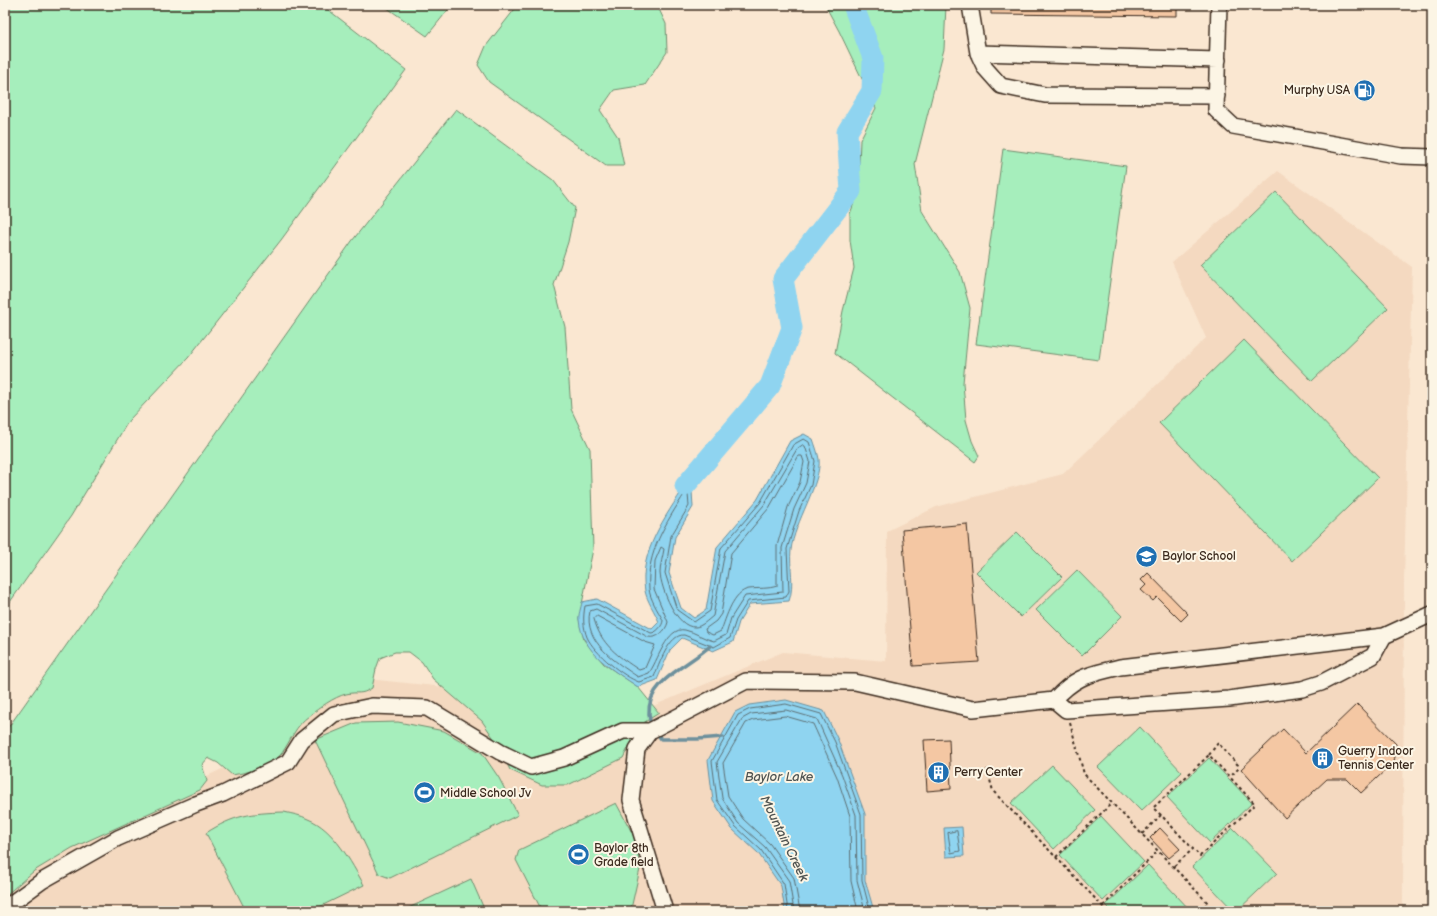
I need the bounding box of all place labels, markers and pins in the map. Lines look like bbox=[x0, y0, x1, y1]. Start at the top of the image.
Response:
fuel station icon: Murphy USA bbox=[1352, 77, 1378, 103]
place label: Murphy USA bbox=[1284, 83, 1351, 98]
school or university icon: Baylor School bbox=[1133, 543, 1159, 569]
place label: Baylor School bbox=[1162, 549, 1236, 564]
place label: Guerry Indoor Tennis Center bbox=[1338, 744, 1414, 773]
building icon: Guerry Indoor Tennis Center bbox=[1310, 745, 1336, 771]
building icon: Perry Center bbox=[925, 759, 951, 785]
place label: Perry Center bbox=[954, 765, 1023, 780]
sports icon: Middle School Jv bbox=[411, 780, 437, 806]
place label: Middle School Jv bbox=[440, 786, 531, 801]
place label: Baylor 8th Grade field bbox=[594, 841, 654, 870]
sports icon: Baylor 8th Grade field bbox=[565, 842, 591, 868]

